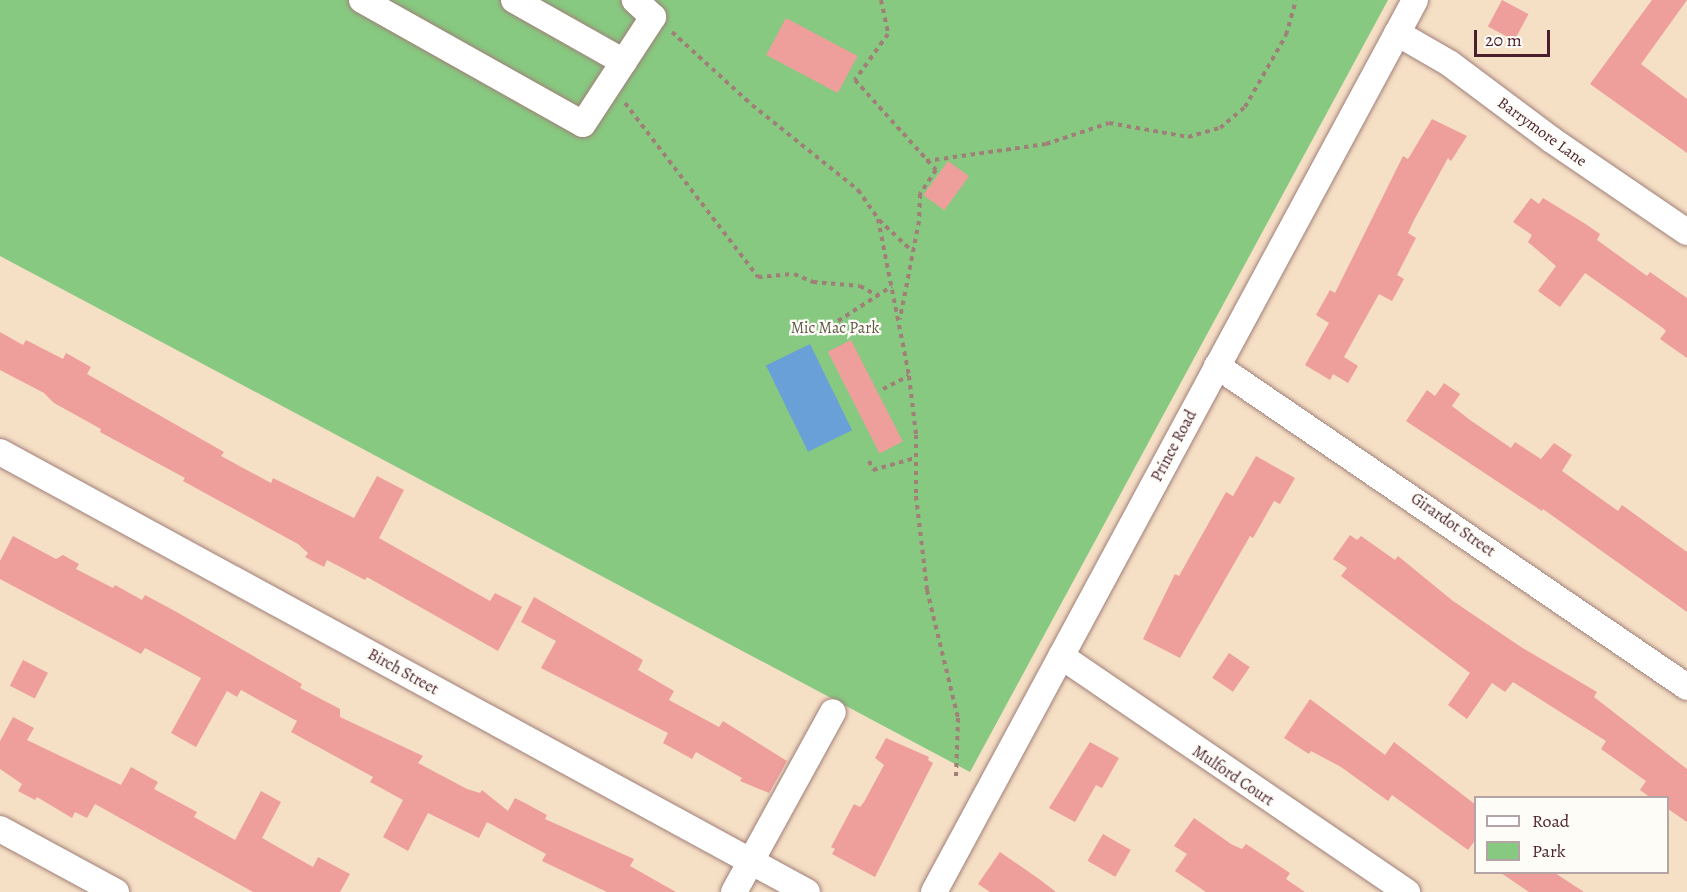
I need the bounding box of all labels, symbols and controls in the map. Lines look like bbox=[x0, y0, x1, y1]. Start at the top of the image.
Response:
scale bar bbox=[1477, 18, 1554, 56]
text: 20 m bbox=[1485, 28, 1522, 52]
street label: Barrymore Lane bbox=[1494, 93, 1590, 171]
park label: Mic Mac Park bbox=[791, 318, 879, 338]
street label: Prince Road bbox=[1147, 407, 1201, 485]
street label: Girardot Street bbox=[1407, 489, 1499, 561]
street label: Birch Street bbox=[364, 645, 442, 699]
street label: Mulford Court bbox=[1189, 742, 1277, 810]
legend bbox=[1474, 796, 1669, 874]
text: Road bbox=[1532, 809, 1569, 833]
text: Park bbox=[1532, 839, 1566, 863]

